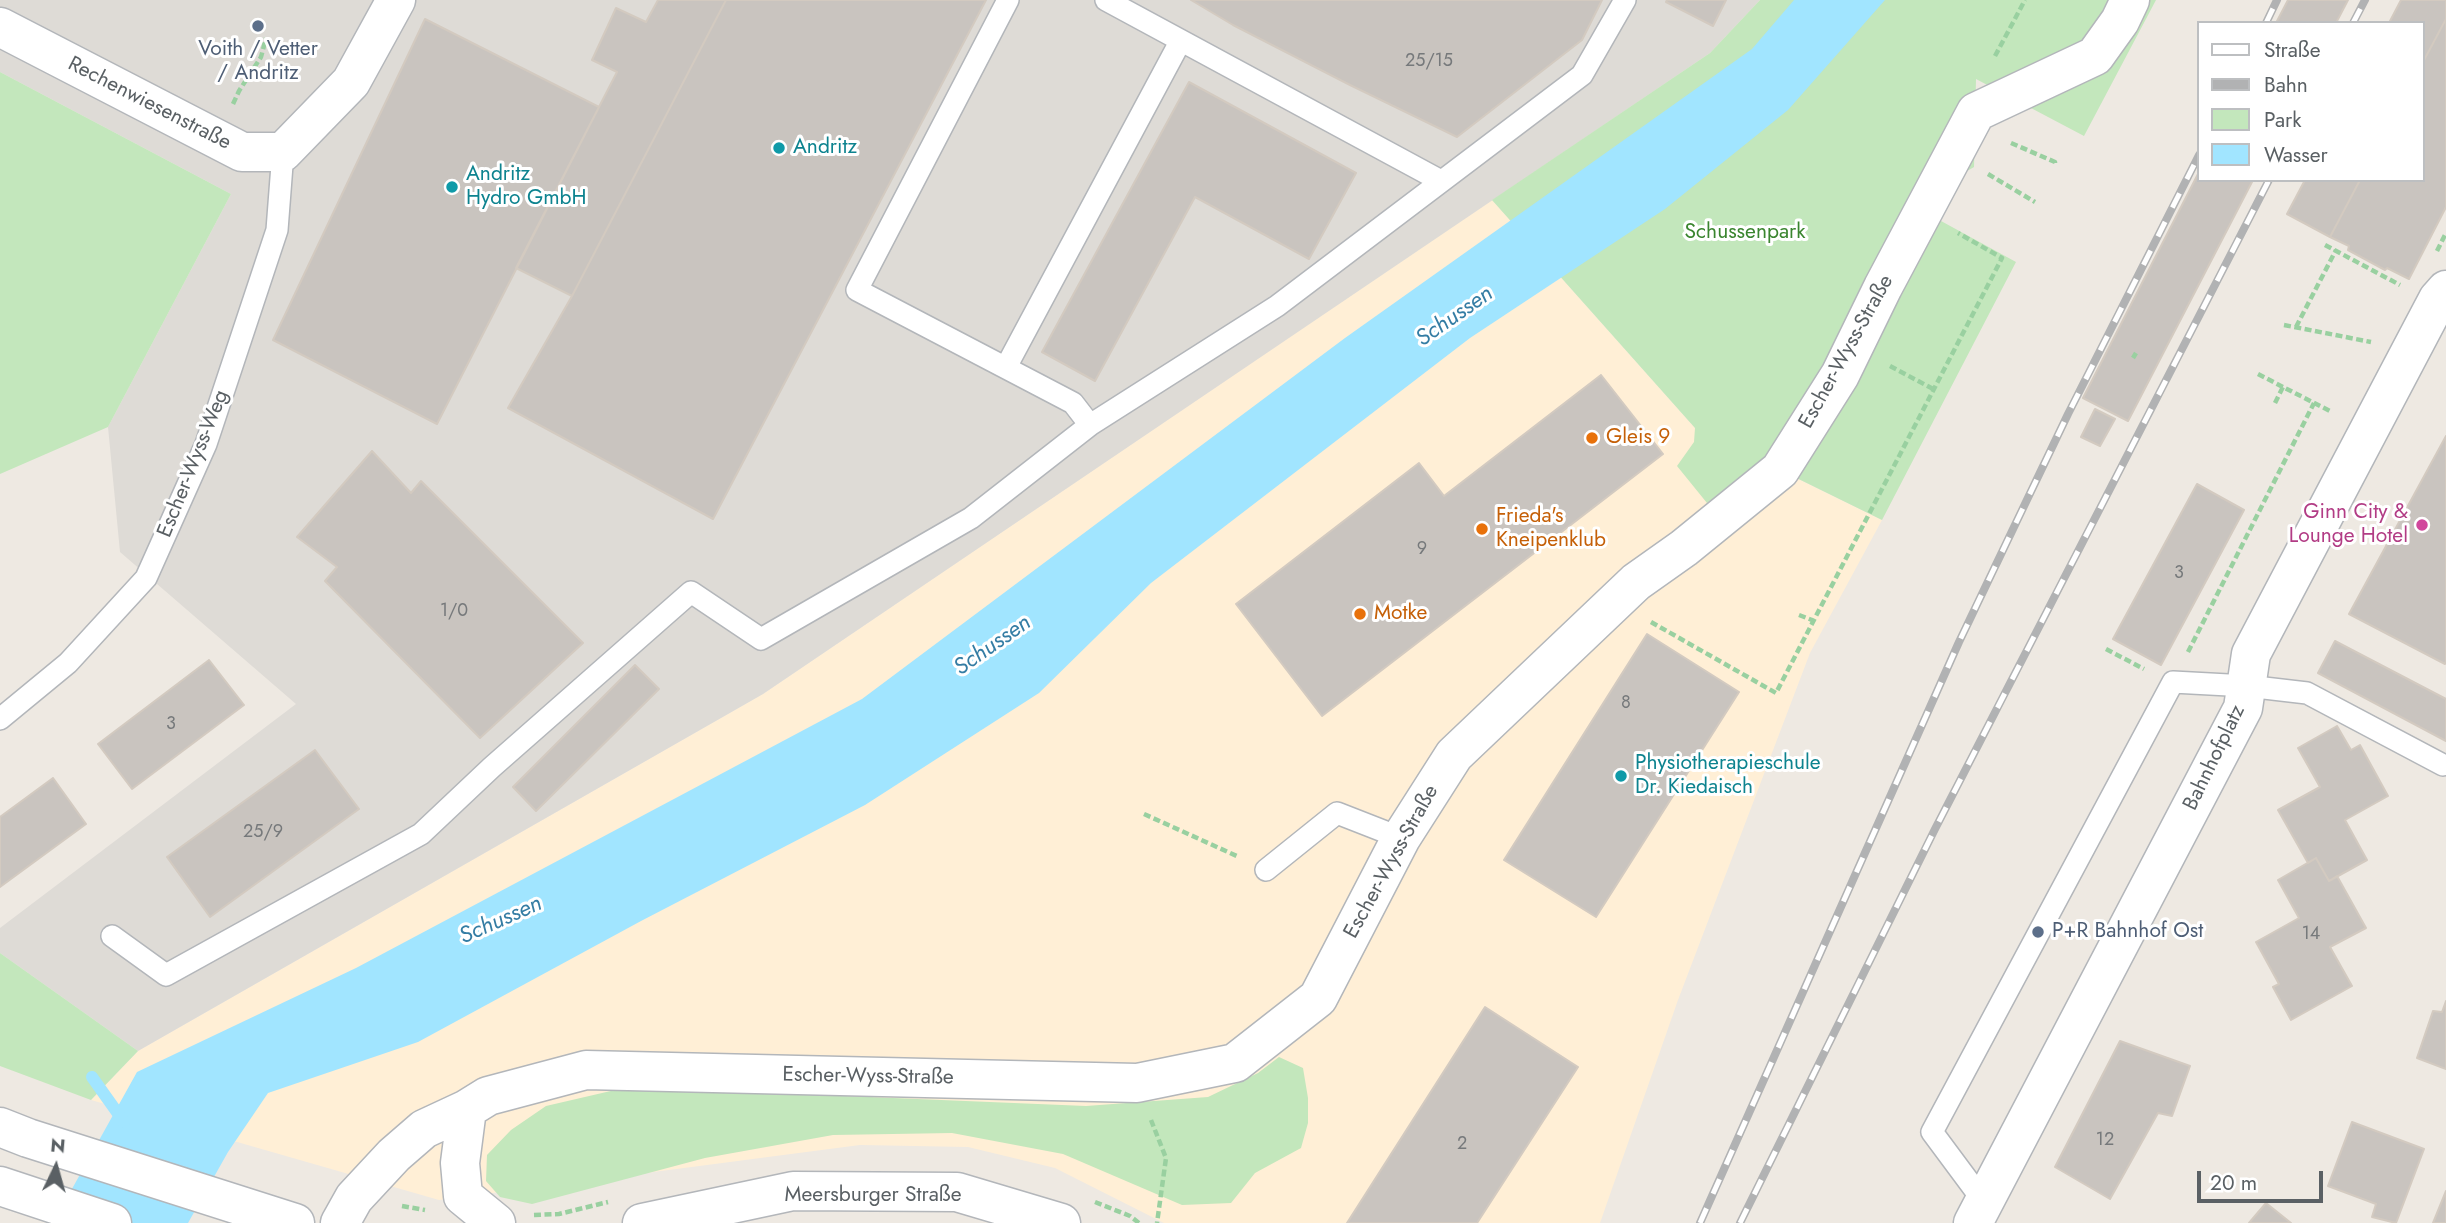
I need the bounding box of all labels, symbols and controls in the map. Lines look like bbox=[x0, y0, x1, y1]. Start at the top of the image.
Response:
marker: Voith / Vetter / Andritz bbox=[250, 18, 266, 34]
legend bbox=[2198, 21, 2425, 182]
text: Straße bbox=[2264, 35, 2321, 65]
place label: Voith / Vetter / Andritz bbox=[198, 37, 318, 87]
house number: 25/15 bbox=[1405, 51, 1453, 73]
street label: Rechenwiesenstraße bbox=[63, 52, 235, 156]
text: Bahn bbox=[2264, 70, 2308, 100]
text: Park bbox=[2264, 105, 2301, 135]
place label: Andritz bbox=[793, 135, 857, 161]
marker: Andritz bbox=[771, 140, 787, 156]
text: Wasser bbox=[2264, 140, 2328, 170]
place label: Andritz Hydro GmbH bbox=[466, 162, 587, 212]
marker: Andritz Hydro GmbH bbox=[444, 179, 460, 195]
park label: Schussenpark bbox=[1685, 220, 1805, 246]
street label: Escher-Wyss-Straße bbox=[1794, 271, 1900, 433]
water label: Schussen bbox=[1411, 281, 1499, 353]
street label: Escher-Wyss-Weg bbox=[153, 387, 235, 541]
place label: Gleis 9 bbox=[1606, 425, 1670, 451]
marker: Gleis 9 bbox=[1584, 430, 1600, 446]
place label: Ginn City & Lounge Hotel bbox=[2289, 500, 2408, 550]
place label: Frieda's Kneipenklub bbox=[1496, 504, 1606, 554]
marker: Ginn City & Lounge Hotel bbox=[2414, 517, 2430, 533]
marker: Frieda's Kneipenklub bbox=[1474, 521, 1490, 537]
house number: 9 bbox=[1417, 539, 1427, 561]
house number: 3 bbox=[2174, 563, 2184, 585]
house number: 1/0 bbox=[440, 601, 468, 623]
place label: Motke bbox=[1374, 601, 1427, 627]
marker: Motke bbox=[1352, 606, 1368, 622]
water label: Schussen bbox=[949, 610, 1037, 682]
house number: 8 bbox=[1621, 693, 1631, 715]
street label: Bahnhofplatz bbox=[2179, 701, 2251, 815]
house number: 3 bbox=[166, 714, 176, 736]
place label: Physiotherapieschule Dr. Kiedaisch bbox=[1635, 751, 1821, 801]
marker: Physiotherapieschule Dr. Kiedaisch bbox=[1613, 768, 1629, 784]
street label: Escher-Wyss-Straße bbox=[1339, 781, 1445, 943]
house number: 25/9 bbox=[243, 822, 283, 844]
water label: Schussen bbox=[455, 891, 547, 951]
place label: P+R Bahnhof Ost bbox=[2052, 919, 2203, 945]
marker: P+R Bahnhof Ost bbox=[2030, 924, 2046, 940]
house number: 14 bbox=[2302, 924, 2320, 946]
street label: Escher-Wyss-Straße bbox=[782, 1063, 954, 1091]
house number: 12 bbox=[2096, 1130, 2114, 1152]
text: N bbox=[49, 1131, 67, 1160]
north arrow bbox=[21, 1132, 91, 1202]
house number: 2 bbox=[1457, 1134, 1467, 1156]
scale bar bbox=[2201, 1156, 2327, 1200]
text: 20 m bbox=[2210, 1168, 2257, 1198]
street label: Meersburger Straße bbox=[784, 1183, 962, 1209]

